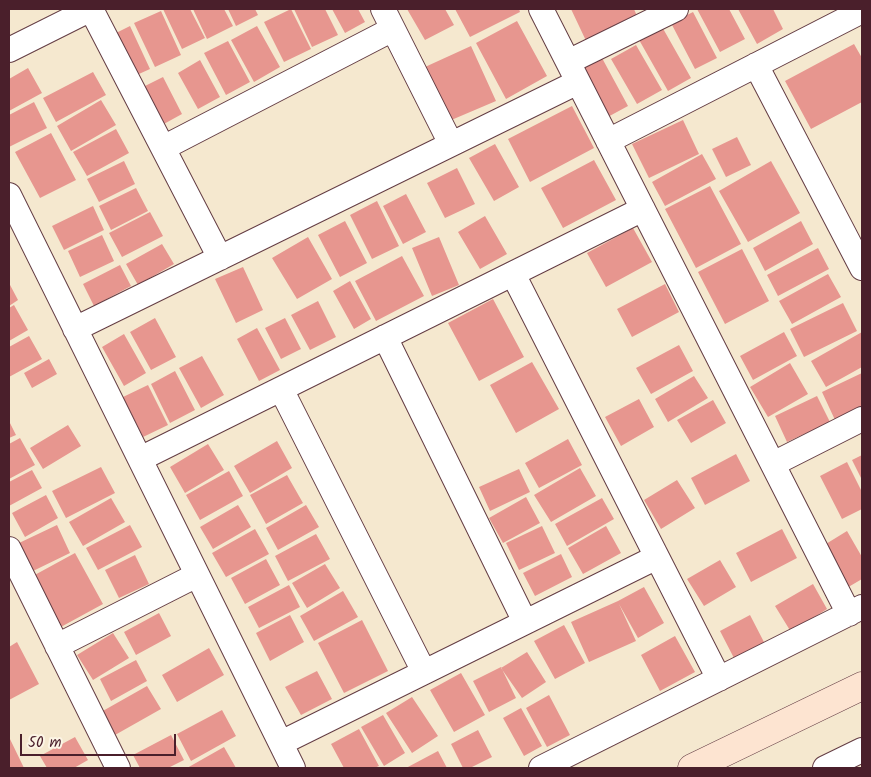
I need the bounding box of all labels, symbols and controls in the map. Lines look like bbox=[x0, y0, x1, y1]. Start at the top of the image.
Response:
scale bar bbox=[22, 724, 179, 756]
text: 50 m bbox=[28, 731, 62, 755]

